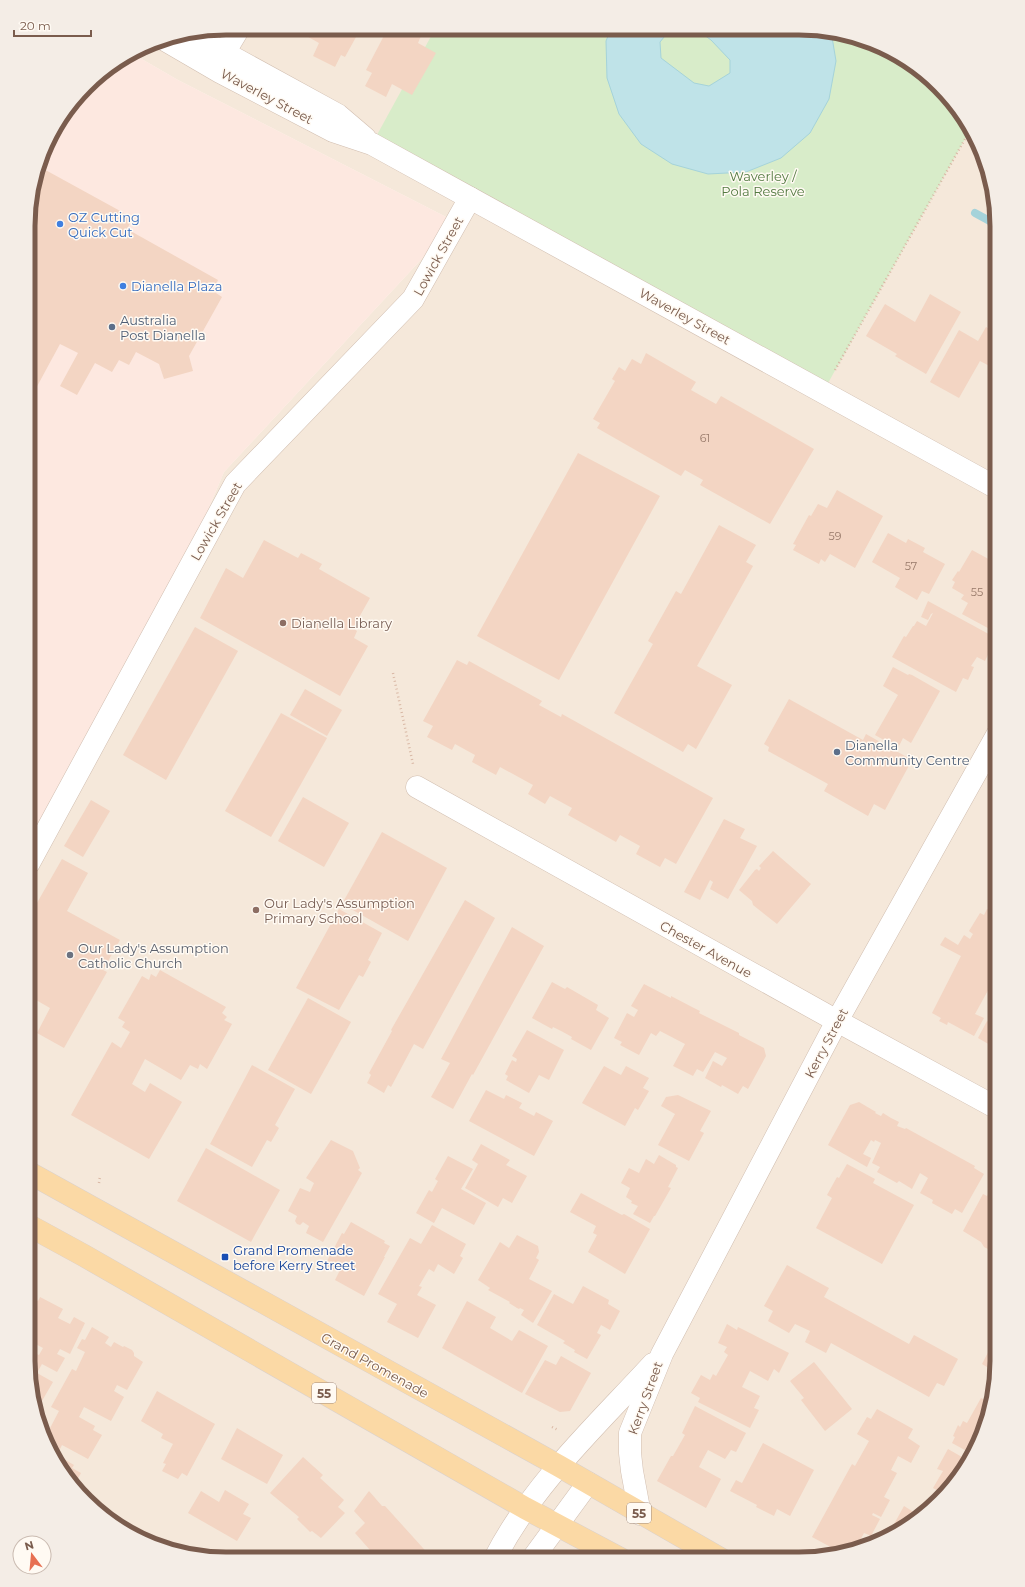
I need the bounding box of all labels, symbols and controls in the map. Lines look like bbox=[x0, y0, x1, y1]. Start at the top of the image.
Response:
scale bar bbox=[14, 12, 91, 38]
text: 20 m bbox=[20, 18, 51, 33]
street label: Waverley Street bbox=[218, 65, 316, 127]
park label: Waverley / Pola Reserve bbox=[721, 168, 805, 199]
place label: OZ Cutting Quick Cut bbox=[68, 209, 140, 240]
street label: Lowick Street bbox=[410, 214, 466, 298]
marker: OZ Cutting Quick Cut bbox=[55, 219, 65, 229]
place label: Dianella Plaza bbox=[131, 278, 222, 294]
marker: Dianella Plaza bbox=[118, 281, 128, 291]
street label: Waverley Street bbox=[636, 284, 734, 348]
place label: Australia Post Dianella bbox=[120, 312, 206, 343]
marker: Australia Post Dianella bbox=[107, 322, 117, 332]
house number: 61 bbox=[700, 431, 710, 445]
street label: Lowick Street bbox=[187, 479, 245, 563]
house number: 59 bbox=[829, 529, 842, 543]
house number: 57 bbox=[905, 559, 917, 573]
house number: 55 bbox=[971, 585, 983, 599]
place label: Dianella Library bbox=[291, 615, 393, 631]
marker: Dianella Library bbox=[278, 618, 288, 628]
place label: Dianella Community Centre bbox=[845, 737, 970, 768]
marker: Dianella Community Centre bbox=[832, 747, 842, 757]
place label: Our Lady's Assumption Primary School bbox=[264, 895, 415, 926]
marker: Our Lady's Assumption Primary School bbox=[251, 905, 261, 915]
street label: Chester Avenue bbox=[657, 917, 755, 981]
place label: Our Lady's Assumption Catholic Church bbox=[78, 940, 229, 971]
marker: Our Lady's Assumption Catholic Church bbox=[65, 950, 75, 960]
street label: Kerry Street bbox=[801, 1005, 851, 1081]
place label: Grand Promenade before Kerry Street bbox=[233, 1242, 355, 1273]
marker: Grand Promenade before Kerry Street bbox=[220, 1252, 230, 1262]
street label: Grand Promenade bbox=[318, 1329, 432, 1401]
street label: Kerry Street bbox=[624, 1359, 666, 1437]
road number: 55 bbox=[312, 1383, 336, 1403]
road number: 55 bbox=[627, 1503, 651, 1523]
north arrow bbox=[12, 1535, 52, 1575]
text: N bbox=[23, 1537, 35, 1553]

